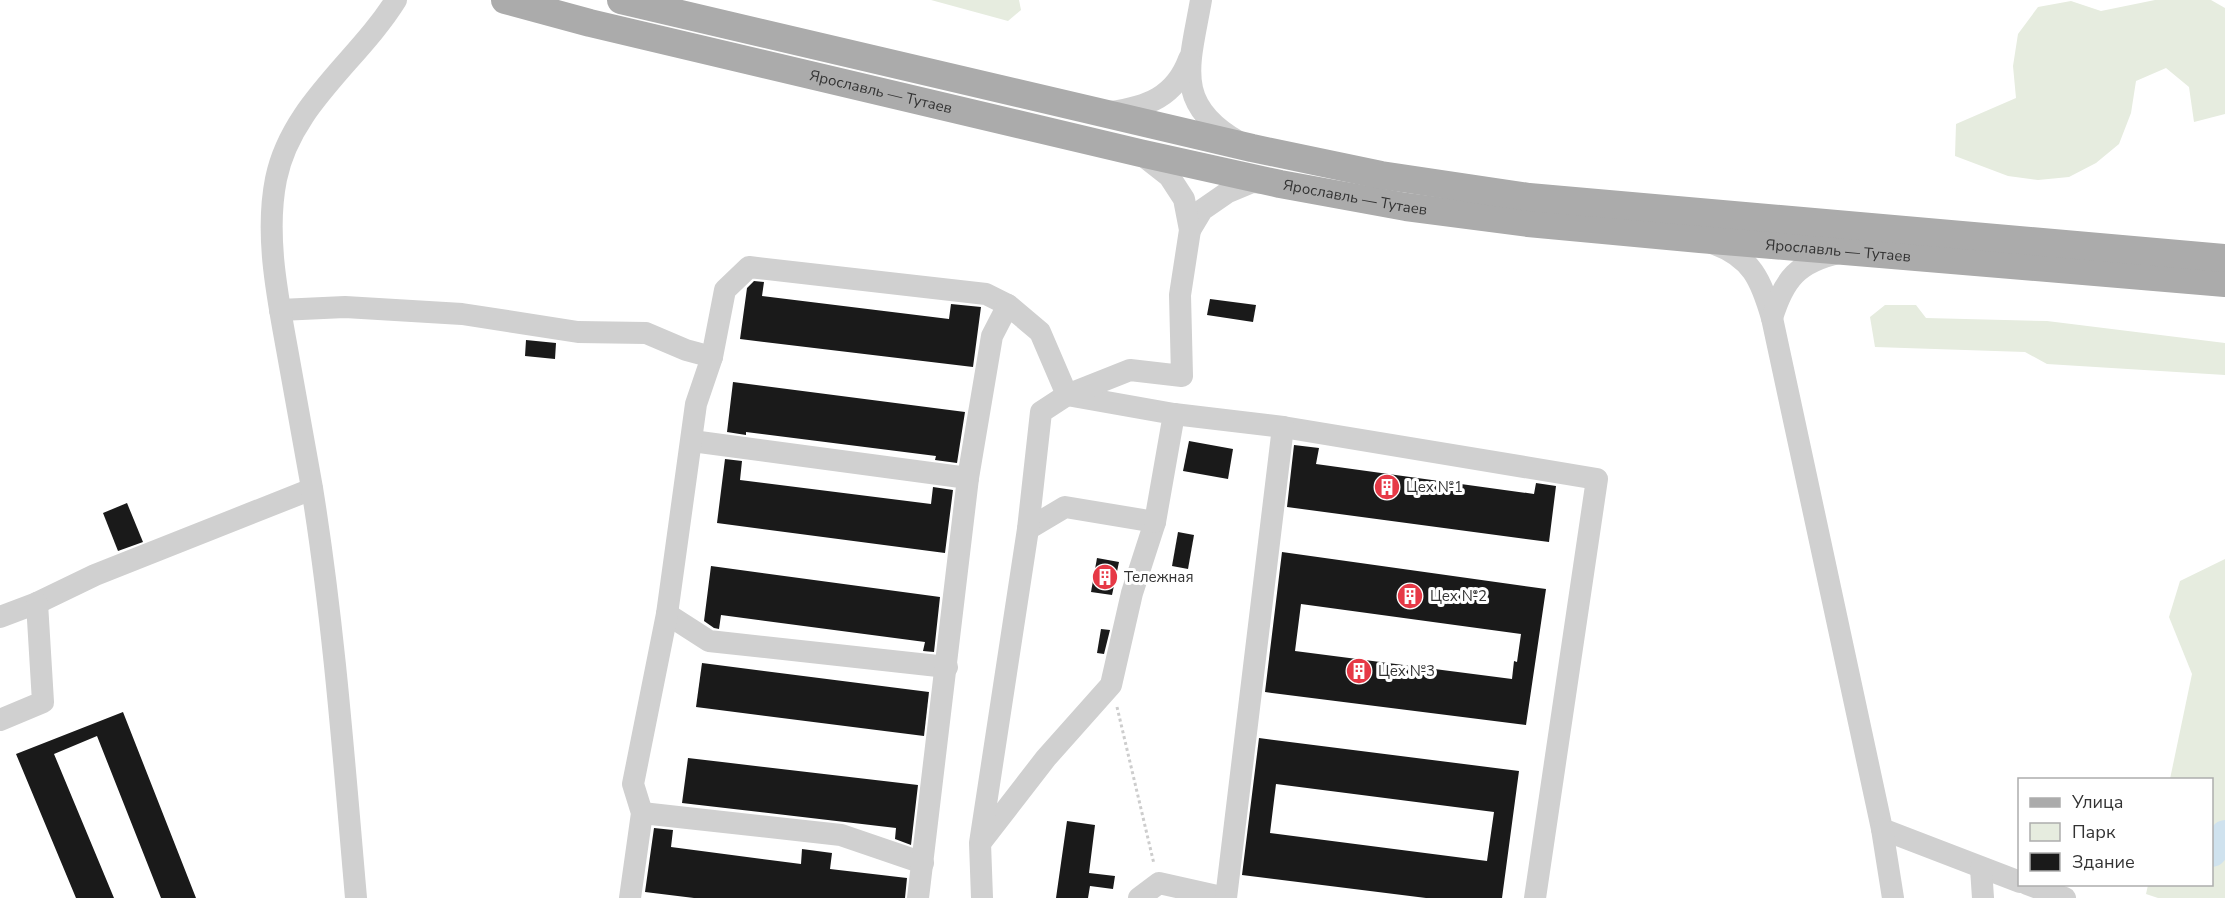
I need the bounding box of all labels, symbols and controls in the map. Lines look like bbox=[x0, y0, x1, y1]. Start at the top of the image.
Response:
street label: Ярославль — Тутаев bbox=[808, 65, 954, 118]
street label: Ярославль — Тутаев bbox=[1282, 175, 1428, 220]
street label: Ярославль — Тутаев bbox=[1764, 235, 1912, 267]
building icon: Цех №1 bbox=[1372, 472, 1402, 502]
place label: Цех №1 bbox=[1406, 477, 1463, 497]
building icon: Тележная bbox=[1090, 562, 1120, 592]
place label: Тележная bbox=[1124, 567, 1194, 587]
building icon: Цех №2 bbox=[1395, 581, 1425, 611]
place label: Цех №2 bbox=[1430, 586, 1487, 606]
building icon: Цех №3 bbox=[1344, 656, 1374, 686]
place label: Цех №3 bbox=[1378, 661, 1435, 681]
legend bbox=[2018, 778, 2213, 886]
text: Улица bbox=[2071, 790, 2123, 814]
text: Парк bbox=[2072, 820, 2116, 844]
text: Здание bbox=[2072, 850, 2135, 874]

